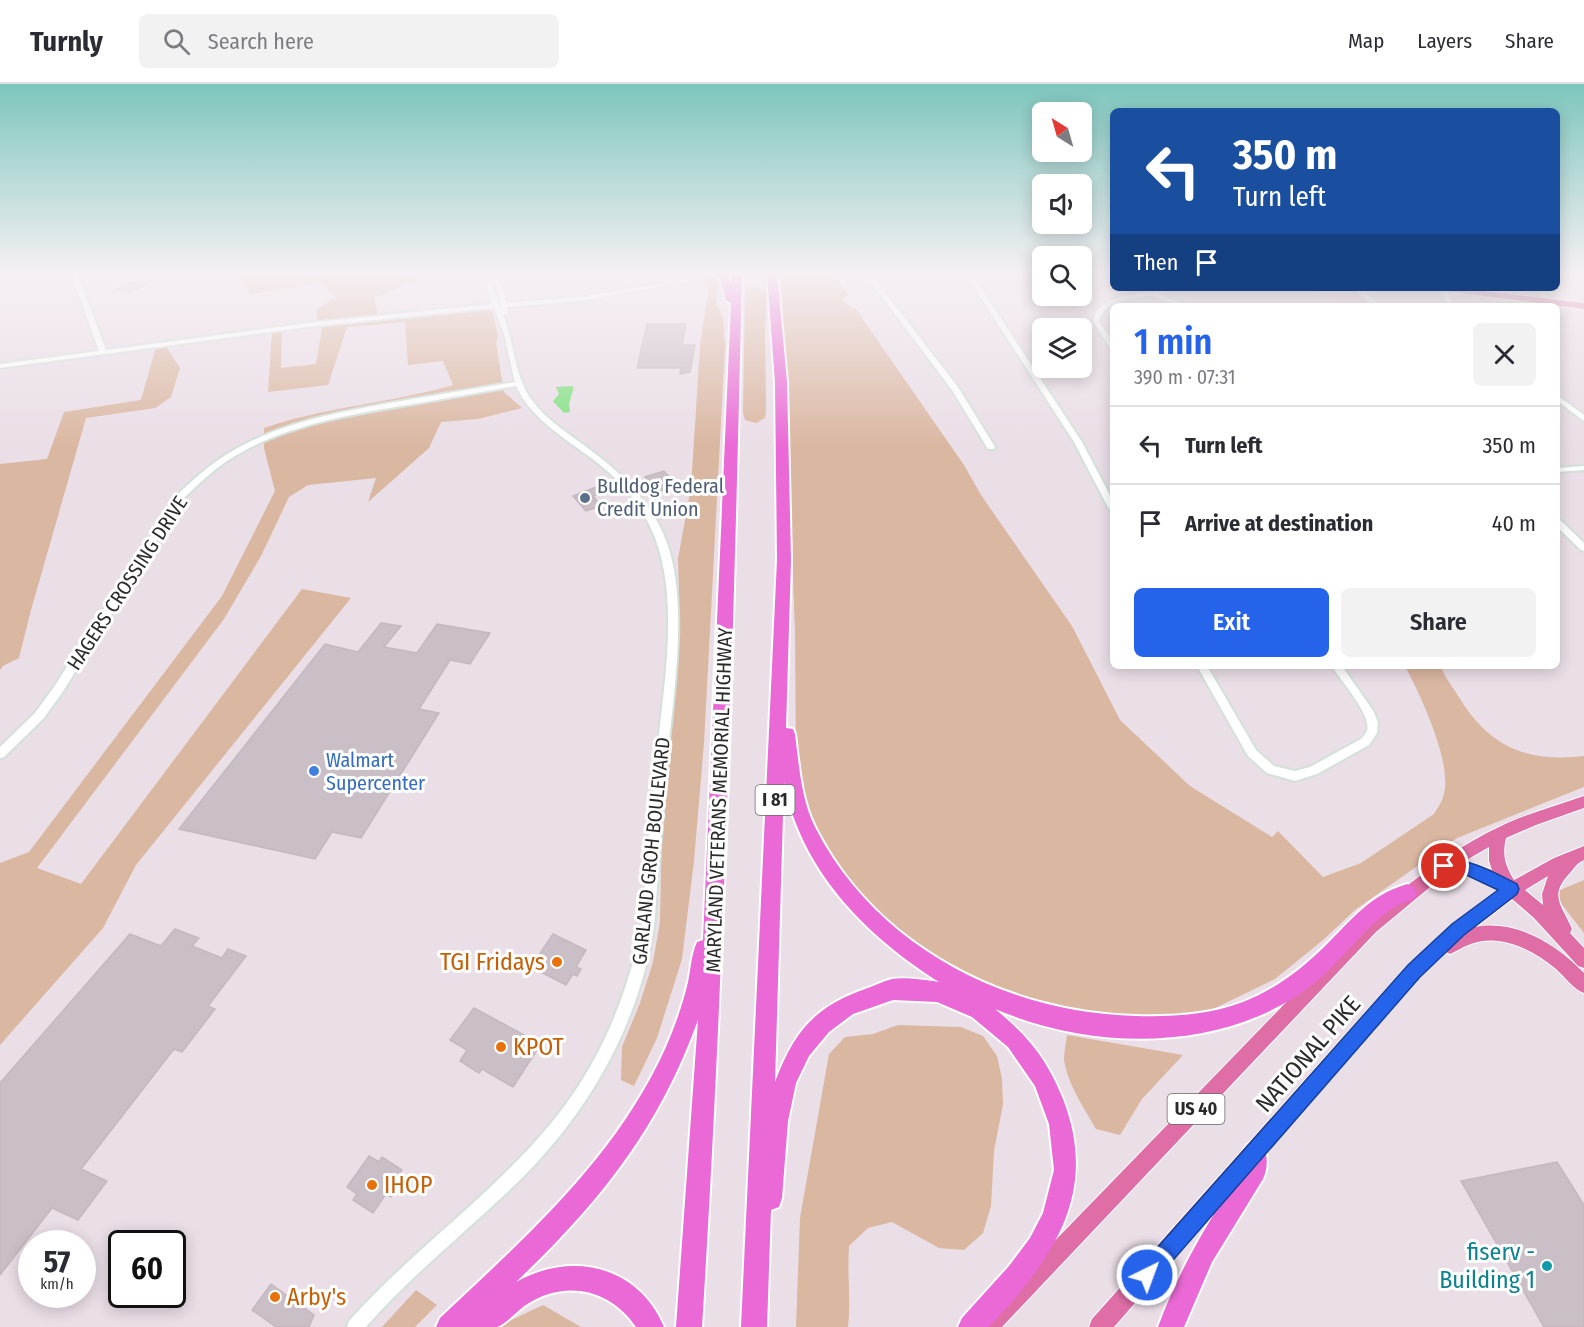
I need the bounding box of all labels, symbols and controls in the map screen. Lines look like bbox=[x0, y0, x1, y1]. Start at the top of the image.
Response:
search box bbox=[139, 14, 559, 68]
text: Turnly bbox=[30, 25, 103, 58]
icon: search bbox=[160, 25, 193, 58]
text: Search here bbox=[208, 28, 314, 55]
text: Map bbox=[1348, 28, 1384, 54]
text: Layers bbox=[1417, 28, 1472, 54]
text: Share bbox=[1505, 28, 1554, 54]
north arrow bbox=[1032, 102, 1092, 162]
map controls bbox=[1032, 102, 1092, 378]
text: 350 m bbox=[1233, 130, 1337, 180]
icon: left bbox=[1134, 132, 1212, 210]
button: sound bbox=[1032, 174, 1092, 234]
text: Turn left bbox=[1233, 181, 1326, 213]
button: search bbox=[1032, 246, 1092, 306]
icon: arrive bbox=[1190, 246, 1223, 279]
text: Then bbox=[1134, 249, 1178, 276]
button: layers bbox=[1032, 318, 1092, 378]
text: 1 min bbox=[1134, 320, 1212, 364]
button: close bbox=[1473, 323, 1536, 386]
text: 390 m · 07:31 bbox=[1134, 365, 1236, 389]
icon: left bbox=[1134, 429, 1167, 462]
text: Turn left bbox=[1185, 432, 1263, 459]
text: 350 m bbox=[1482, 432, 1536, 459]
place label: Bulldog Federal Credit Union bbox=[597, 474, 724, 521]
marker: Bulldog Federal Credit Union bbox=[578, 491, 592, 505]
street label: HAGERS CROSSING DRIVE bbox=[62, 492, 192, 674]
icon: arrive bbox=[1134, 507, 1167, 540]
text: Arrive at destination bbox=[1185, 510, 1373, 537]
text: 40 m bbox=[1492, 510, 1536, 537]
button: Exit bbox=[1134, 588, 1329, 657]
button: Share bbox=[1341, 588, 1536, 657]
street label: MARYLAND VETERANS MEMORIAL HIGHWAY bbox=[701, 627, 737, 973]
street label: GARLAND GROH BOULEVARD bbox=[627, 736, 675, 966]
place label: Walmart Supercenter bbox=[326, 748, 425, 795]
marker: Walmart Supercenter bbox=[307, 764, 321, 778]
road number: I 81 bbox=[756, 785, 794, 815]
pin bbox=[1418, 840, 1469, 891]
icon: arrive bbox=[1427, 849, 1460, 882]
place label: TGI Fridays bbox=[440, 948, 545, 976]
marker: TGI Fridays bbox=[550, 955, 564, 969]
street label: NATIONAL PIKE bbox=[1250, 990, 1366, 1118]
place label: KPOT bbox=[513, 1033, 564, 1061]
marker: KPOT bbox=[494, 1040, 508, 1054]
road number: US 40 bbox=[1168, 1094, 1224, 1124]
place label: IHOP bbox=[384, 1171, 432, 1199]
marker: IHOP bbox=[365, 1178, 379, 1192]
speed limit sign: 60 bbox=[108, 1230, 186, 1308]
place label: fiserv - Building 1 bbox=[1439, 1238, 1535, 1294]
position arrow bbox=[1115, 1243, 1179, 1307]
text: 57 bbox=[44, 1244, 70, 1280]
marker: fiserv - Building 1 bbox=[1540, 1259, 1554, 1273]
text: km/h bbox=[40, 1275, 74, 1293]
place label: Arby's bbox=[287, 1283, 346, 1311]
marker: Arby's bbox=[268, 1290, 282, 1304]

